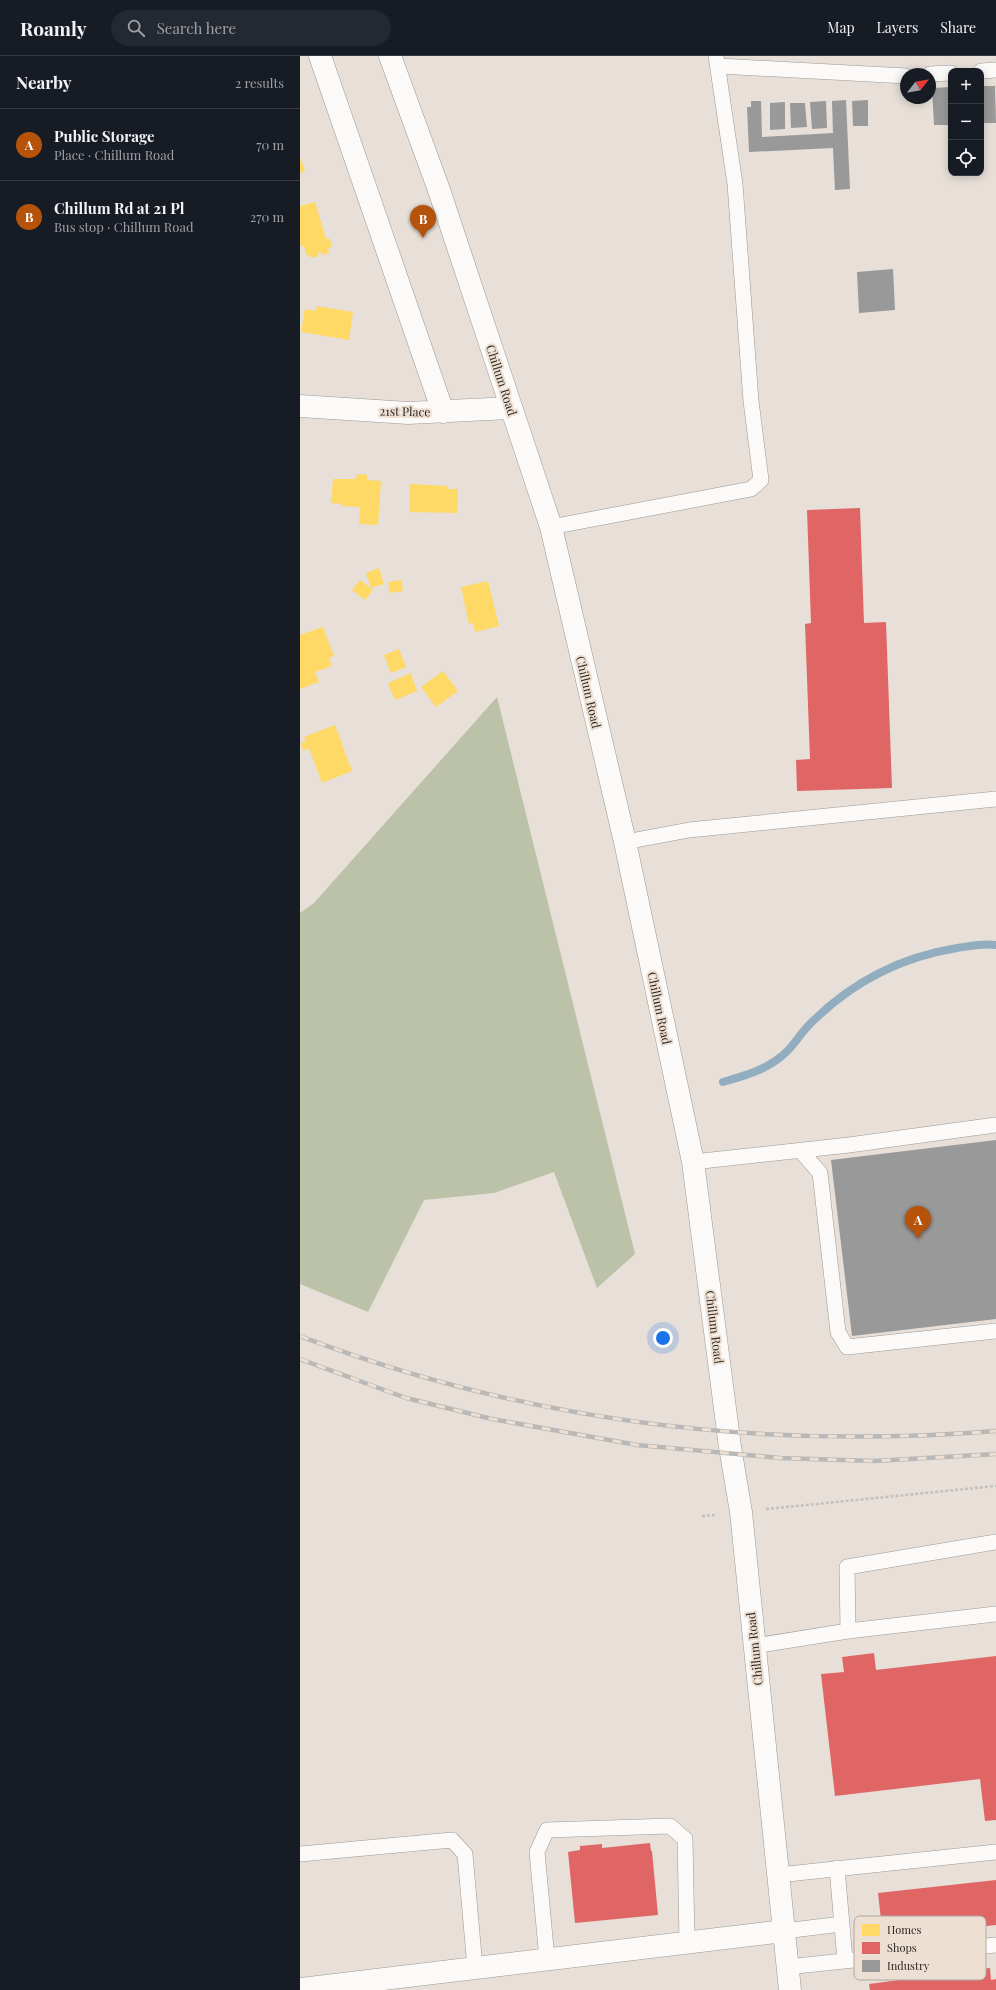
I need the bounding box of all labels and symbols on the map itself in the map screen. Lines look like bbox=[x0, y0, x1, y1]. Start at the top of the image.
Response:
north arrow bbox=[900, 68, 936, 104]
pin: B bbox=[410, 205, 436, 238]
street label: Chillum Road bbox=[483, 343, 521, 418]
street label: 21st Place bbox=[379, 403, 431, 419]
street label: Chillum Road bbox=[573, 654, 605, 730]
street label: Chillum Road bbox=[645, 970, 675, 1046]
pin: A bbox=[905, 1206, 931, 1239]
street label: Chillum Road bbox=[703, 1289, 727, 1365]
your location bbox=[653, 1328, 673, 1348]
street label: Chillum Road bbox=[742, 1612, 766, 1686]
legend bbox=[854, 1916, 986, 1980]
text: Homes bbox=[887, 1922, 921, 1937]
text: Shops bbox=[887, 1940, 917, 1955]
text: Industry bbox=[887, 1958, 930, 1973]

